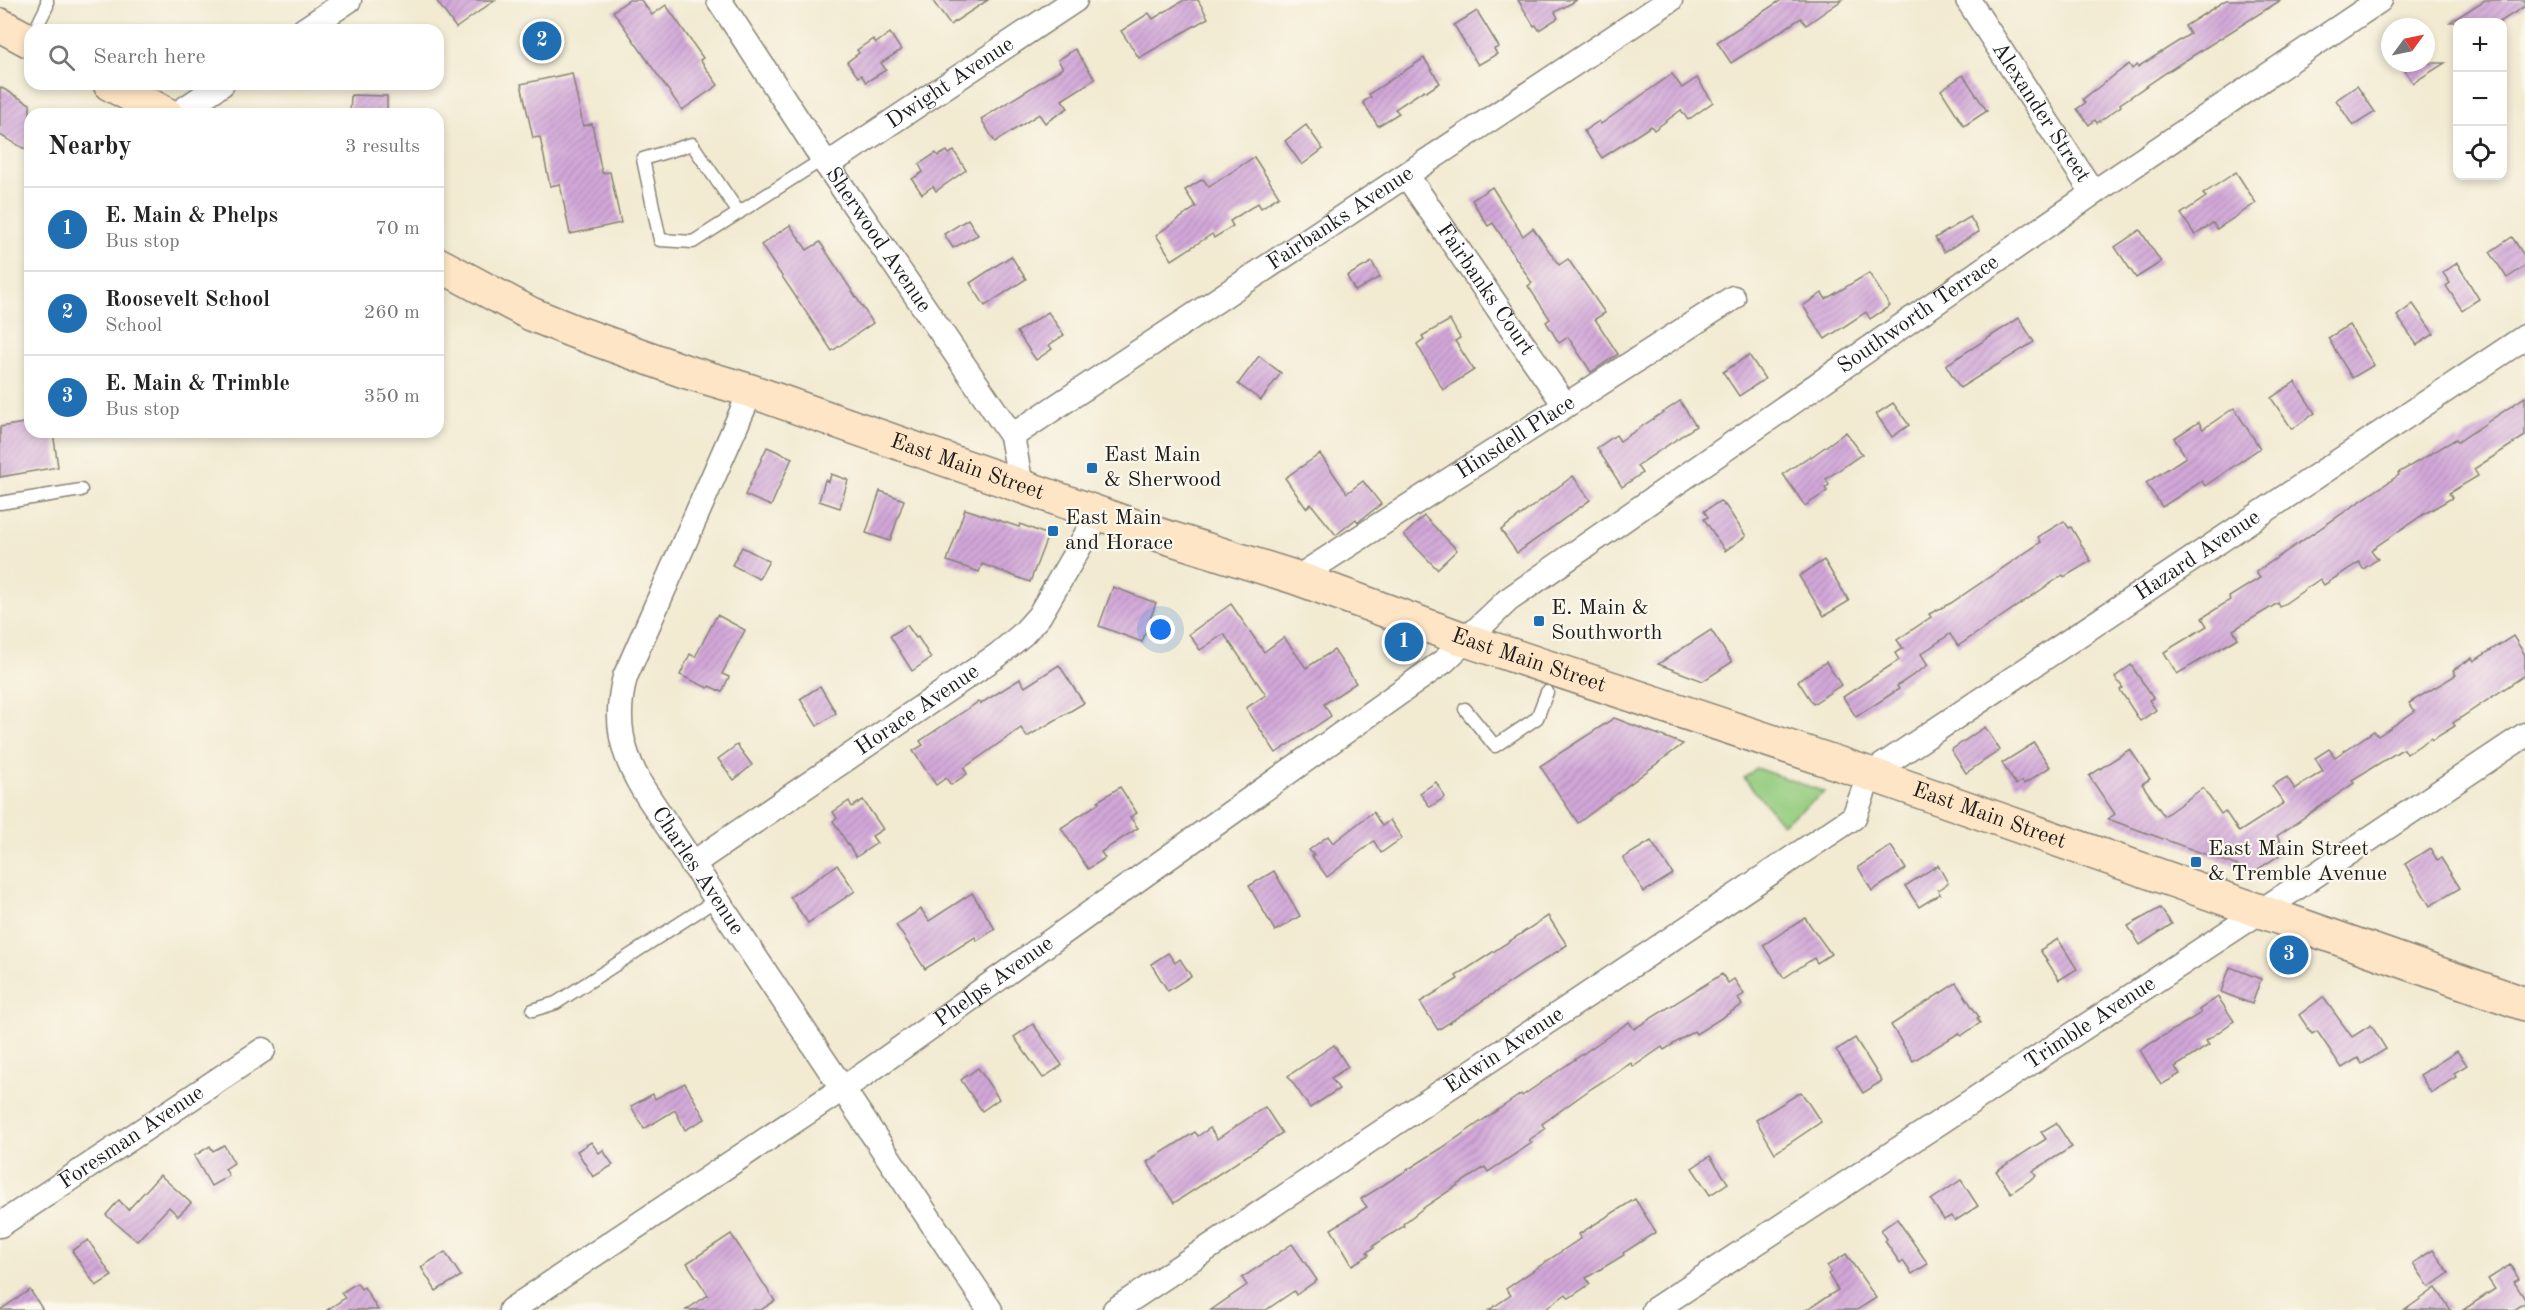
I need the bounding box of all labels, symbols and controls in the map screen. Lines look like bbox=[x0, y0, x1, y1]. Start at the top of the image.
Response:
pin: 2 bbox=[522, 18, 562, 63]
north arrow bbox=[2381, 18, 2435, 72]
map controls bbox=[2453, 18, 2507, 180]
button: + bbox=[2453, 18, 2507, 72]
search box bbox=[24, 24, 444, 90]
street label: Dwight Avenue bbox=[883, 33, 1018, 133]
street label: Alexander Street bbox=[1988, 38, 2094, 187]
icon: search bbox=[45, 41, 78, 74]
text: Search here bbox=[93, 46, 206, 68]
button: − bbox=[2453, 72, 2507, 126]
button: locate bbox=[2453, 126, 2507, 180]
text: Nearby bbox=[48, 134, 132, 160]
text: 3 results bbox=[345, 137, 420, 157]
street label: Fairbanks Avenue bbox=[1263, 162, 1418, 275]
street label: Sherwood Avenue bbox=[821, 164, 935, 316]
text: E. Main & Phelps bbox=[105, 205, 278, 227]
text: 1 bbox=[62, 219, 73, 239]
text: 70 m bbox=[375, 219, 420, 239]
street label: Fairbanks Court bbox=[1432, 220, 1538, 360]
text: Bus stop bbox=[105, 232, 180, 252]
street label: Southworth Terrace bbox=[1834, 251, 2003, 378]
text: Roosevelt School bbox=[105, 289, 270, 311]
text: 2 bbox=[62, 303, 73, 323]
text: 260 m bbox=[364, 303, 420, 323]
text: School bbox=[105, 316, 162, 336]
text: E. Main & Trimble bbox=[105, 373, 290, 395]
text: 3 bbox=[62, 387, 73, 407]
text: 350 m bbox=[364, 387, 420, 407]
street label: Hinsdell Place bbox=[1453, 392, 1579, 483]
text: Bus stop bbox=[105, 400, 180, 420]
street label: East Main Street bbox=[888, 430, 1047, 504]
place label: East Main & Sherwood bbox=[1104, 444, 1222, 491]
marker: East Main & Sherwood bbox=[1085, 461, 1099, 475]
street label: Hazard Avenue bbox=[2131, 506, 2264, 605]
place label: East Main and Horace bbox=[1065, 507, 1173, 554]
marker: East Main and Horace bbox=[1046, 524, 1060, 538]
place label: E. Main & Southworth bbox=[1551, 597, 1663, 644]
marker: E. Main & Southworth bbox=[1532, 614, 1546, 628]
your location bbox=[1146, 615, 1175, 644]
pin: 1 bbox=[1384, 620, 1424, 664]
street label: East Main Street bbox=[1449, 625, 1609, 697]
street label: Horace Avenue bbox=[852, 660, 983, 760]
street label: East Main Street bbox=[1910, 779, 2069, 853]
street label: Charles Avenue bbox=[647, 803, 748, 939]
place label: East Main Street & Tremble Avenue bbox=[2208, 838, 2387, 885]
marker: East Main Street & Tremble Avenue bbox=[2189, 855, 2203, 869]
street label: Phelps Avenue bbox=[931, 932, 1057, 1031]
pin: 3 bbox=[2270, 932, 2308, 978]
street label: Trimble Avenue bbox=[2021, 972, 2160, 1074]
street label: Edwin Avenue bbox=[1441, 1003, 1568, 1098]
street label: Foresman Avenue bbox=[55, 1081, 208, 1194]

